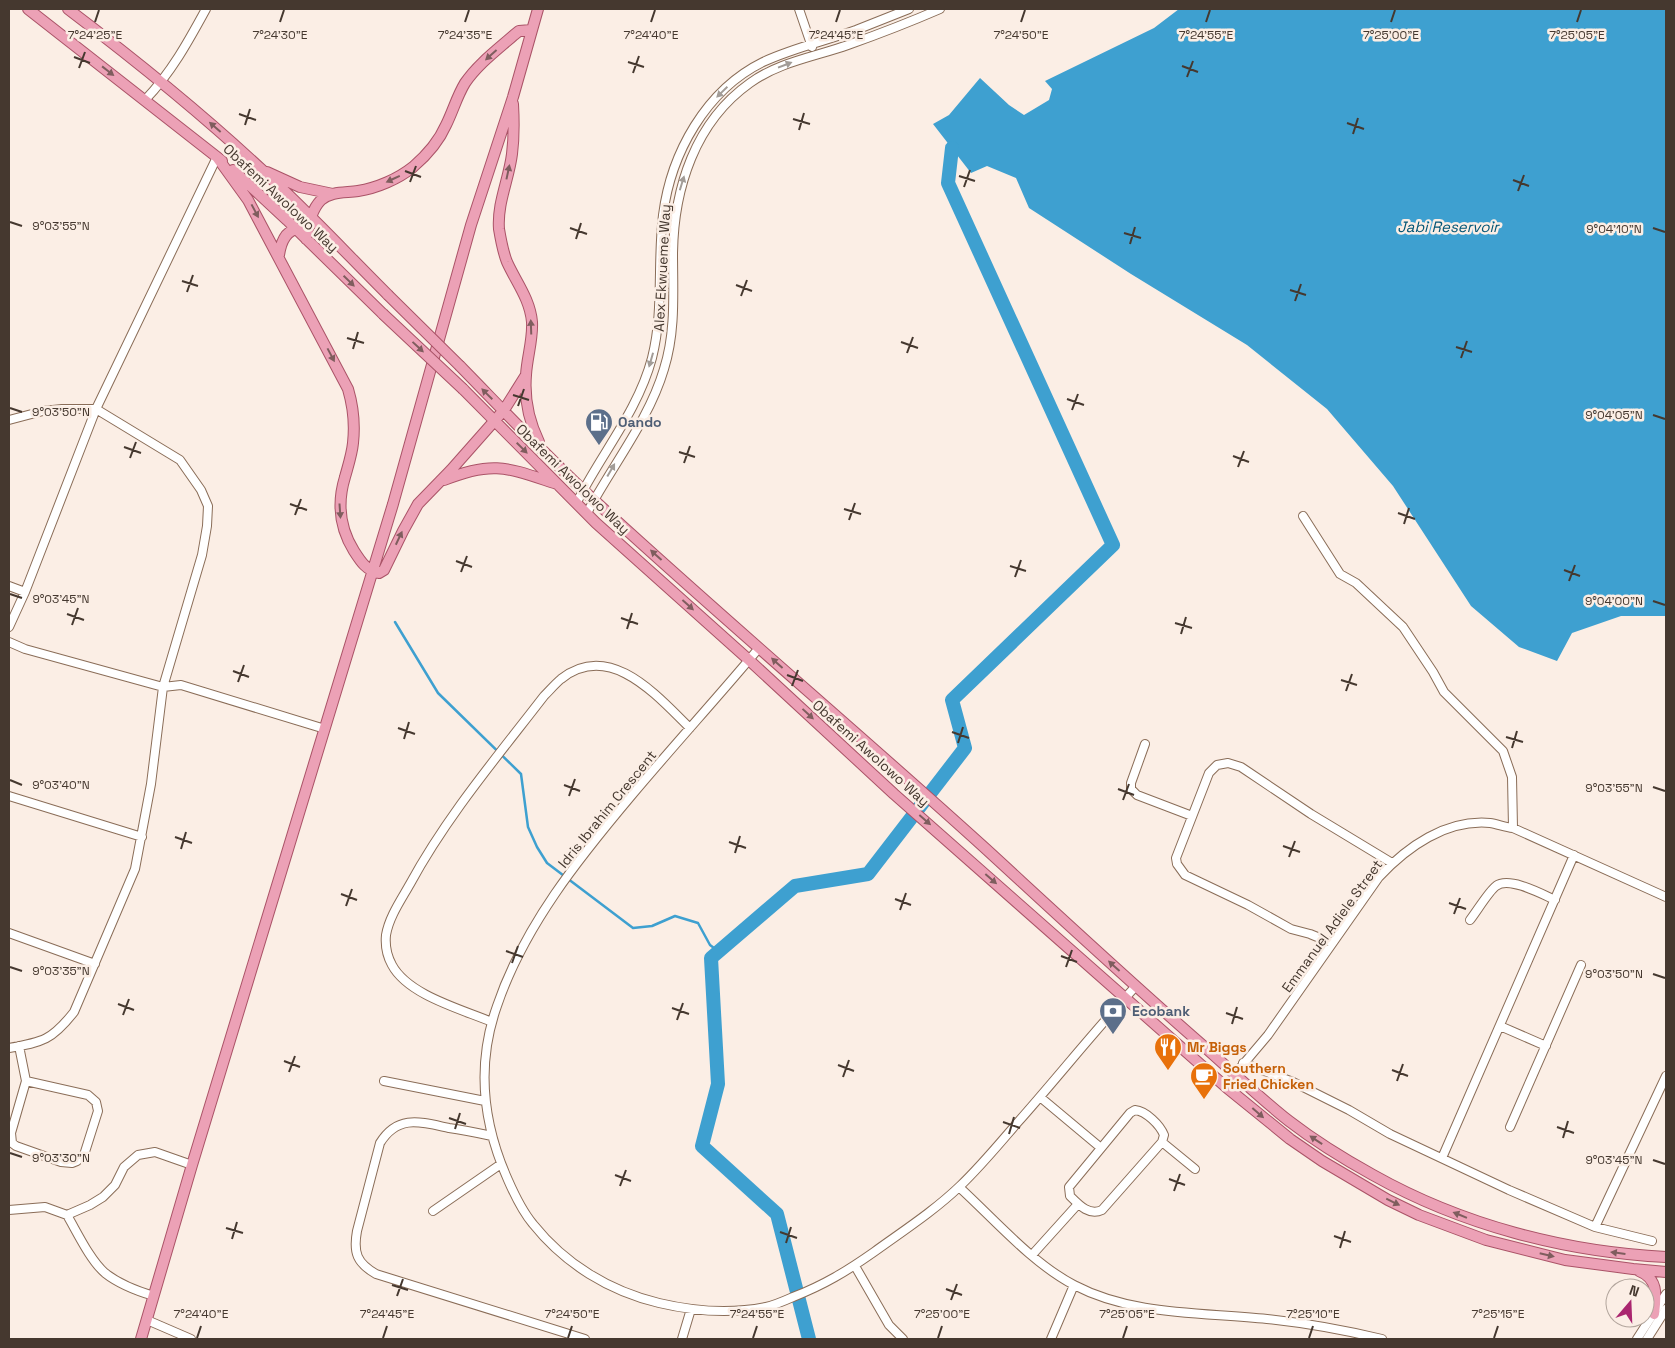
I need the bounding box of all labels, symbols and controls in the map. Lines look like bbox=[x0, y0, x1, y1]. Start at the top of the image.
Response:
text: 7°24'25"E bbox=[68, 27, 123, 43]
text: 7°24'30"E bbox=[252, 27, 308, 43]
text: 7°24'35"E bbox=[438, 27, 493, 43]
text: 7°24'40"E bbox=[624, 27, 679, 43]
text: 7°24'45"E bbox=[809, 27, 863, 43]
text: 7°24'50"E bbox=[993, 27, 1049, 43]
text: 7°24'55"E bbox=[1179, 27, 1234, 43]
text: 7°25'00"E bbox=[1363, 27, 1419, 43]
text: 7°25'05"E bbox=[1549, 27, 1605, 43]
one-way arrow bbox=[486, 49, 498, 61]
one-way arrow bbox=[778, 61, 793, 69]
one-way arrow bbox=[101, 66, 114, 77]
one-way arrow bbox=[717, 86, 729, 98]
one-way arrow bbox=[208, 122, 221, 133]
street label: Obafemi Awolowo Way bbox=[220, 140, 342, 256]
one-way arrow bbox=[505, 164, 513, 180]
one-way arrow bbox=[385, 175, 400, 184]
one-way arrow bbox=[679, 175, 687, 190]
street label: Alex Ekwueme Way bbox=[650, 204, 674, 332]
one-way arrow bbox=[250, 205, 259, 218]
water label: Jabi Reservoir bbox=[1397, 217, 1500, 236]
text: 9°03'55"N bbox=[32, 218, 90, 234]
text: 9°04'10"N bbox=[1586, 221, 1642, 237]
one-way arrow bbox=[343, 275, 355, 287]
one-way arrow bbox=[527, 319, 535, 335]
one-way arrow bbox=[412, 341, 424, 353]
one-way arrow bbox=[327, 347, 335, 362]
one-way arrow bbox=[647, 353, 655, 368]
one-way arrow bbox=[482, 388, 494, 400]
text: 9°03'50"N bbox=[32, 404, 90, 420]
fuel station icon: Oando bbox=[584, 407, 614, 446]
text: 9°04'05"N bbox=[1585, 407, 1643, 423]
place label: Oando bbox=[618, 413, 662, 431]
street label: Obafemi Awolowo Way bbox=[512, 420, 634, 538]
one-way arrow bbox=[516, 442, 528, 454]
one-way arrow bbox=[607, 464, 616, 477]
one-way arrow bbox=[337, 503, 345, 519]
one-way arrow bbox=[396, 531, 404, 545]
one-way arrow bbox=[649, 550, 662, 561]
text: 9°03'45"N bbox=[32, 591, 90, 607]
text: 9°04'00"N bbox=[1585, 593, 1643, 609]
one-way arrow bbox=[681, 599, 693, 611]
one-way arrow bbox=[772, 657, 784, 669]
street label: Obafemi Awolowo Way bbox=[809, 696, 933, 810]
one-way arrow bbox=[802, 708, 814, 720]
street label: Idris Ibrahim Crescent bbox=[554, 746, 660, 872]
text: 9°03'40"N bbox=[32, 777, 90, 793]
text: 9°03'55"N bbox=[1585, 780, 1643, 796]
one-way arrow bbox=[918, 814, 930, 826]
street label: Emmanuel Adiele Street bbox=[1278, 856, 1386, 996]
one-way arrow bbox=[985, 873, 997, 885]
one-way arrow bbox=[1108, 960, 1120, 972]
text: 9°03'35"N bbox=[32, 963, 90, 979]
text: 9°03'50"N bbox=[1585, 966, 1643, 982]
bank icon: Ecobank bbox=[1098, 996, 1128, 1035]
place label: Ecobank bbox=[1132, 1002, 1190, 1020]
restaurant icon: Mr Biggs bbox=[1153, 1032, 1183, 1071]
place label: Mr Biggs bbox=[1187, 1038, 1247, 1056]
place label: Southern Fried Chicken bbox=[1223, 1059, 1314, 1093]
cafe icon: Southern Fried Chicken bbox=[1189, 1061, 1219, 1100]
one-way arrow bbox=[1251, 1108, 1264, 1119]
one-way arrow bbox=[1310, 1135, 1323, 1145]
text: 9°03'30"N bbox=[32, 1150, 90, 1166]
text: 9°03'45"N bbox=[1585, 1152, 1643, 1168]
one-way arrow bbox=[1386, 1198, 1401, 1206]
one-way arrow bbox=[1452, 1211, 1467, 1219]
one-way arrow bbox=[1609, 1249, 1625, 1257]
one-way arrow bbox=[1539, 1251, 1554, 1259]
north arrow bbox=[1605, 1278, 1655, 1328]
text: N bbox=[1627, 1281, 1642, 1301]
text: 7°24'40"E bbox=[174, 1306, 229, 1322]
text: 7°24'45"E bbox=[360, 1306, 414, 1322]
text: 7°24'50"E bbox=[544, 1306, 600, 1322]
text: 7°24'55"E bbox=[730, 1306, 785, 1322]
text: 7°25'00"E bbox=[914, 1306, 970, 1322]
text: 7°25'05"E bbox=[1099, 1306, 1155, 1322]
text: 7°25'10"E bbox=[1286, 1306, 1340, 1322]
text: 7°25'15"E bbox=[1472, 1306, 1525, 1322]

